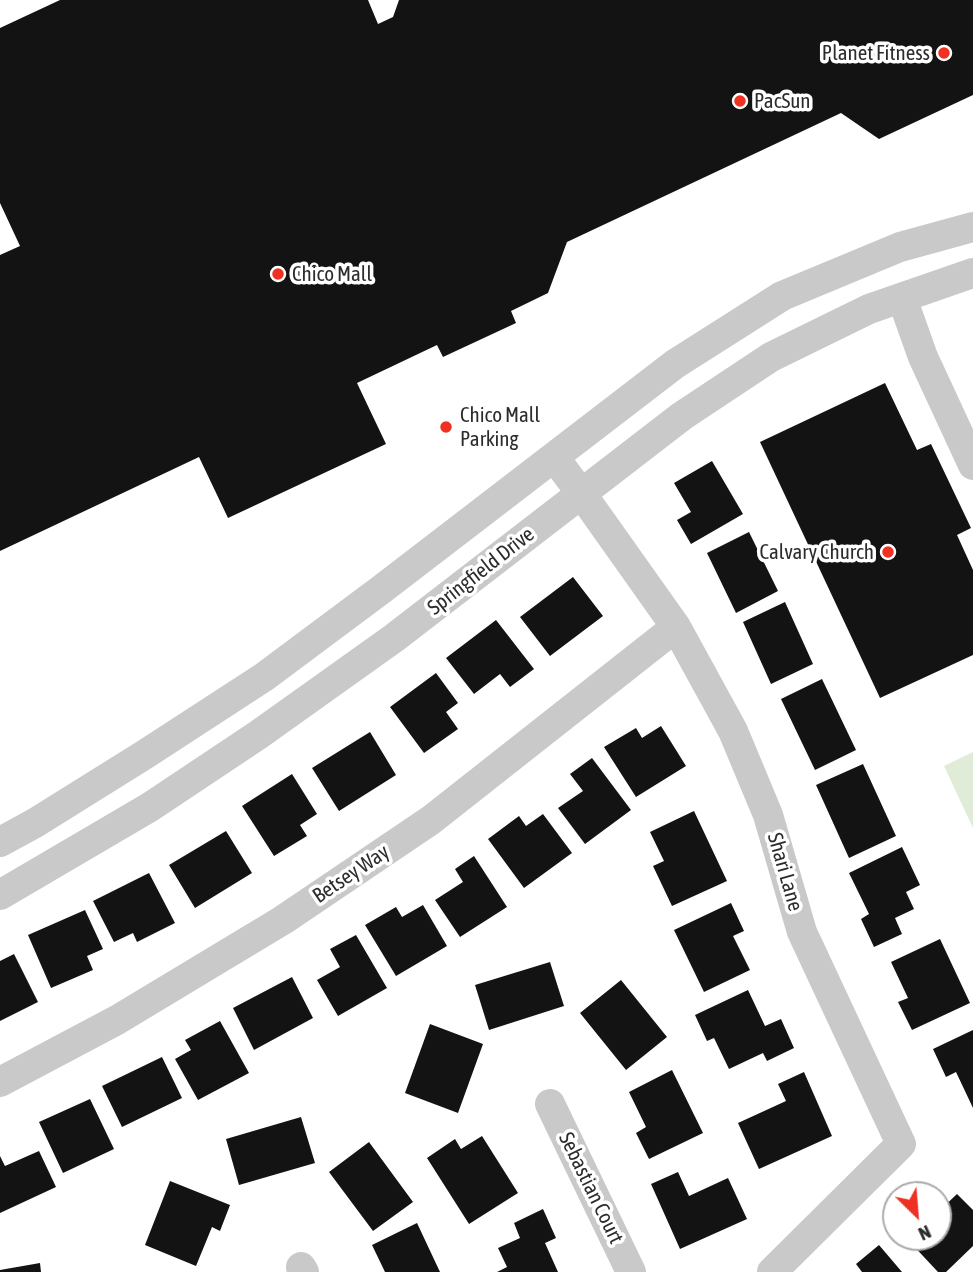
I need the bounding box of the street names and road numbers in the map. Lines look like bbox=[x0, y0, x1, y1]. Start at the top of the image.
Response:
street label: Springfield Drive bbox=[423, 522, 539, 620]
street label: Shari Lane bbox=[762, 830, 808, 914]
street label: Betsey Way bbox=[308, 839, 394, 909]
street label: Sebastian Court bbox=[553, 1128, 629, 1248]

